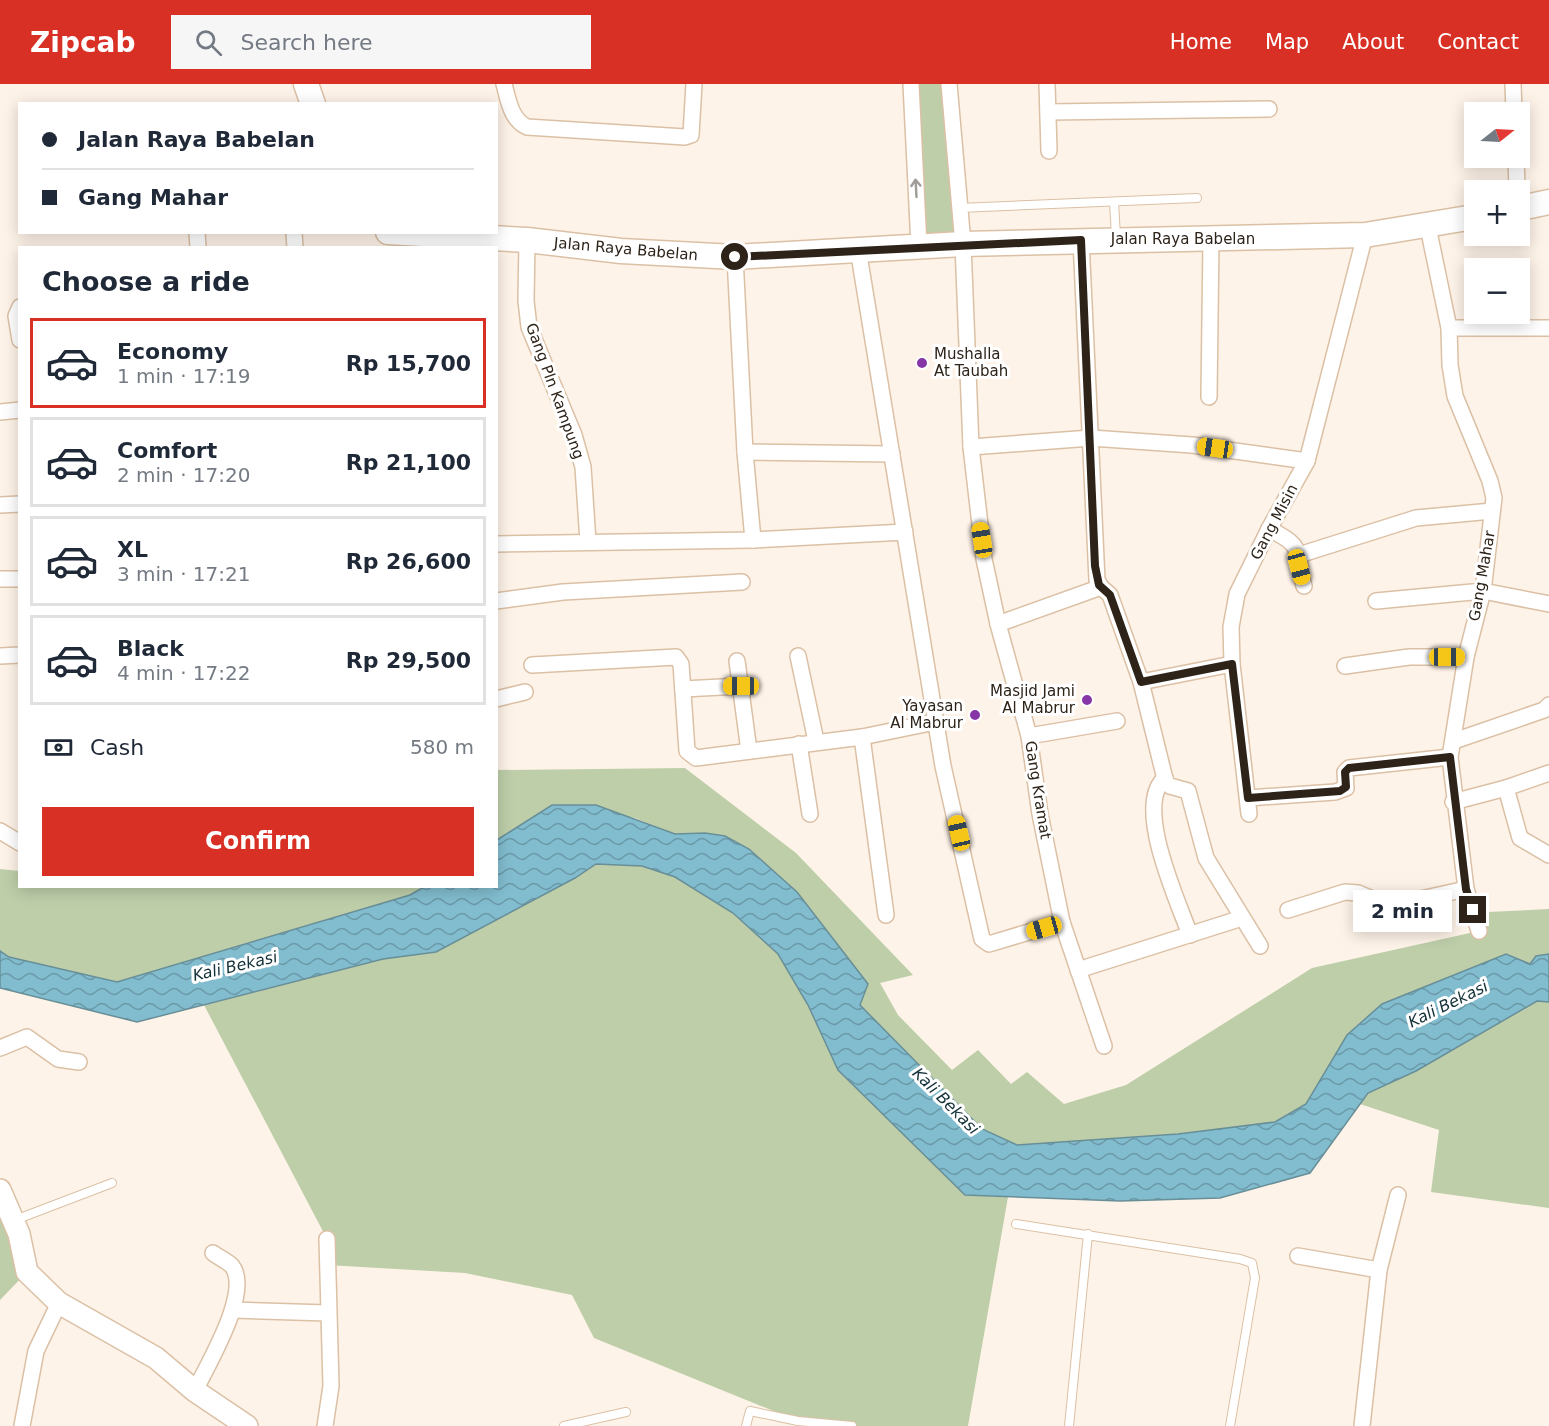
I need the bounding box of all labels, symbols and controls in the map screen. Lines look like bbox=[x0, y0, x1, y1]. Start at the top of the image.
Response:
search box bbox=[171, 15, 591, 69]
text: Zipcab bbox=[30, 26, 135, 59]
icon: search bbox=[192, 26, 225, 59]
text: Search here bbox=[240, 30, 373, 55]
text: Home bbox=[1170, 30, 1232, 54]
text: Map bbox=[1265, 30, 1309, 54]
text: About bbox=[1342, 30, 1404, 54]
text: Contact bbox=[1437, 30, 1519, 54]
north arrow bbox=[1464, 102, 1530, 168]
map controls bbox=[1464, 102, 1530, 324]
text: Jalan Raya Babelan bbox=[78, 127, 315, 152]
one-way arrow bbox=[910, 178, 921, 198]
button: + bbox=[1464, 180, 1530, 246]
text: Gang Mahar bbox=[78, 185, 228, 210]
street label: Jalan Raya Babelan bbox=[1110, 230, 1255, 248]
street label: Jalan Raya Babelan bbox=[552, 234, 699, 264]
route start bbox=[721, 243, 748, 270]
button: − bbox=[1464, 258, 1530, 324]
text: Choose a ride bbox=[42, 266, 250, 297]
street label: Gang Pln Kampung bbox=[522, 320, 588, 462]
icon: car bbox=[45, 336, 99, 390]
text: Economy bbox=[117, 339, 228, 364]
place label: Mushalla At Taubah bbox=[934, 345, 1008, 380]
text: Rp 15,700 bbox=[346, 351, 471, 376]
marker: Mushalla At Taubah bbox=[915, 356, 929, 370]
text: 1 min · 17:19 bbox=[117, 364, 251, 388]
icon: car bbox=[45, 435, 99, 489]
car bbox=[1196, 437, 1234, 459]
text: Comfort bbox=[117, 438, 217, 463]
text: Rp 21,100 bbox=[346, 450, 471, 475]
text: 2 min · 17:20 bbox=[117, 463, 251, 487]
street label: Gang Misin bbox=[1247, 481, 1301, 563]
car bbox=[970, 521, 994, 559]
street label: Gang Mahar bbox=[1465, 529, 1499, 623]
icon: car bbox=[45, 534, 99, 588]
text: XL bbox=[117, 537, 148, 562]
car bbox=[1286, 547, 1312, 587]
text: Rp 26,600 bbox=[346, 549, 471, 574]
text: 3 min · 17:21 bbox=[117, 562, 251, 586]
icon: car bbox=[45, 633, 99, 687]
text: Black bbox=[117, 636, 184, 661]
text: Rp 29,500 bbox=[346, 648, 471, 673]
car bbox=[1429, 648, 1465, 666]
text: 4 min · 17:22 bbox=[117, 661, 251, 685]
car bbox=[723, 677, 759, 695]
place label: Masjid Jami Al Mabrur bbox=[990, 682, 1076, 717]
marker: Masjid Jami Al Mabrur bbox=[1080, 693, 1094, 707]
place label: Yayasan Al Mabrur bbox=[890, 697, 964, 732]
marker: Yayasan Al Mabrur bbox=[968, 708, 982, 722]
icon: cash bbox=[42, 731, 75, 764]
text: Cash bbox=[90, 735, 144, 760]
text: 580 m bbox=[410, 735, 474, 759]
street label: Gang Kramat bbox=[1021, 739, 1055, 841]
button: Confirm bbox=[42, 807, 474, 876]
car bbox=[946, 813, 972, 853]
callout: 2 min bbox=[1353, 889, 1452, 931]
route end bbox=[1459, 896, 1486, 923]
text: 2 min bbox=[1371, 899, 1434, 923]
car bbox=[1024, 914, 1064, 942]
water label: Kali Bekasi bbox=[191, 947, 280, 985]
water label: Kali Bekasi bbox=[1405, 976, 1491, 1031]
water label: Kali Bekasi bbox=[909, 1064, 984, 1139]

